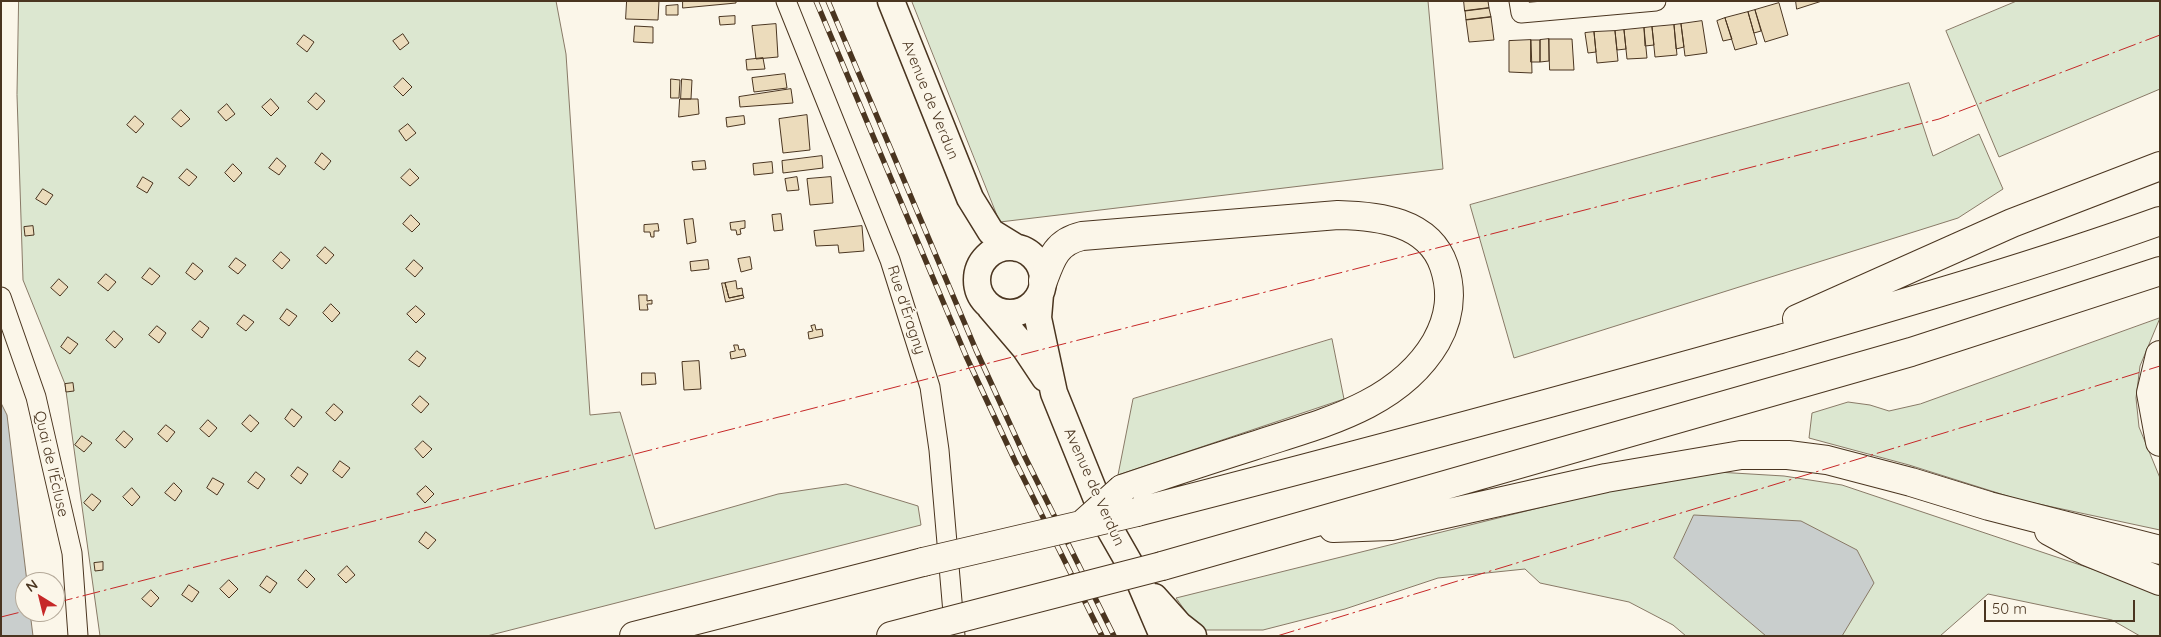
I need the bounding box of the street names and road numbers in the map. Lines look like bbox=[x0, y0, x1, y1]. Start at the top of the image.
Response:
street label: Avenue de Verdun bbox=[898, 38, 962, 162]
street label: Rue d'Éragny bbox=[883, 263, 929, 357]
street label: Quai de l'Écluse bbox=[30, 409, 72, 519]
street label: Avenue de Verdun bbox=[1060, 425, 1128, 549]

